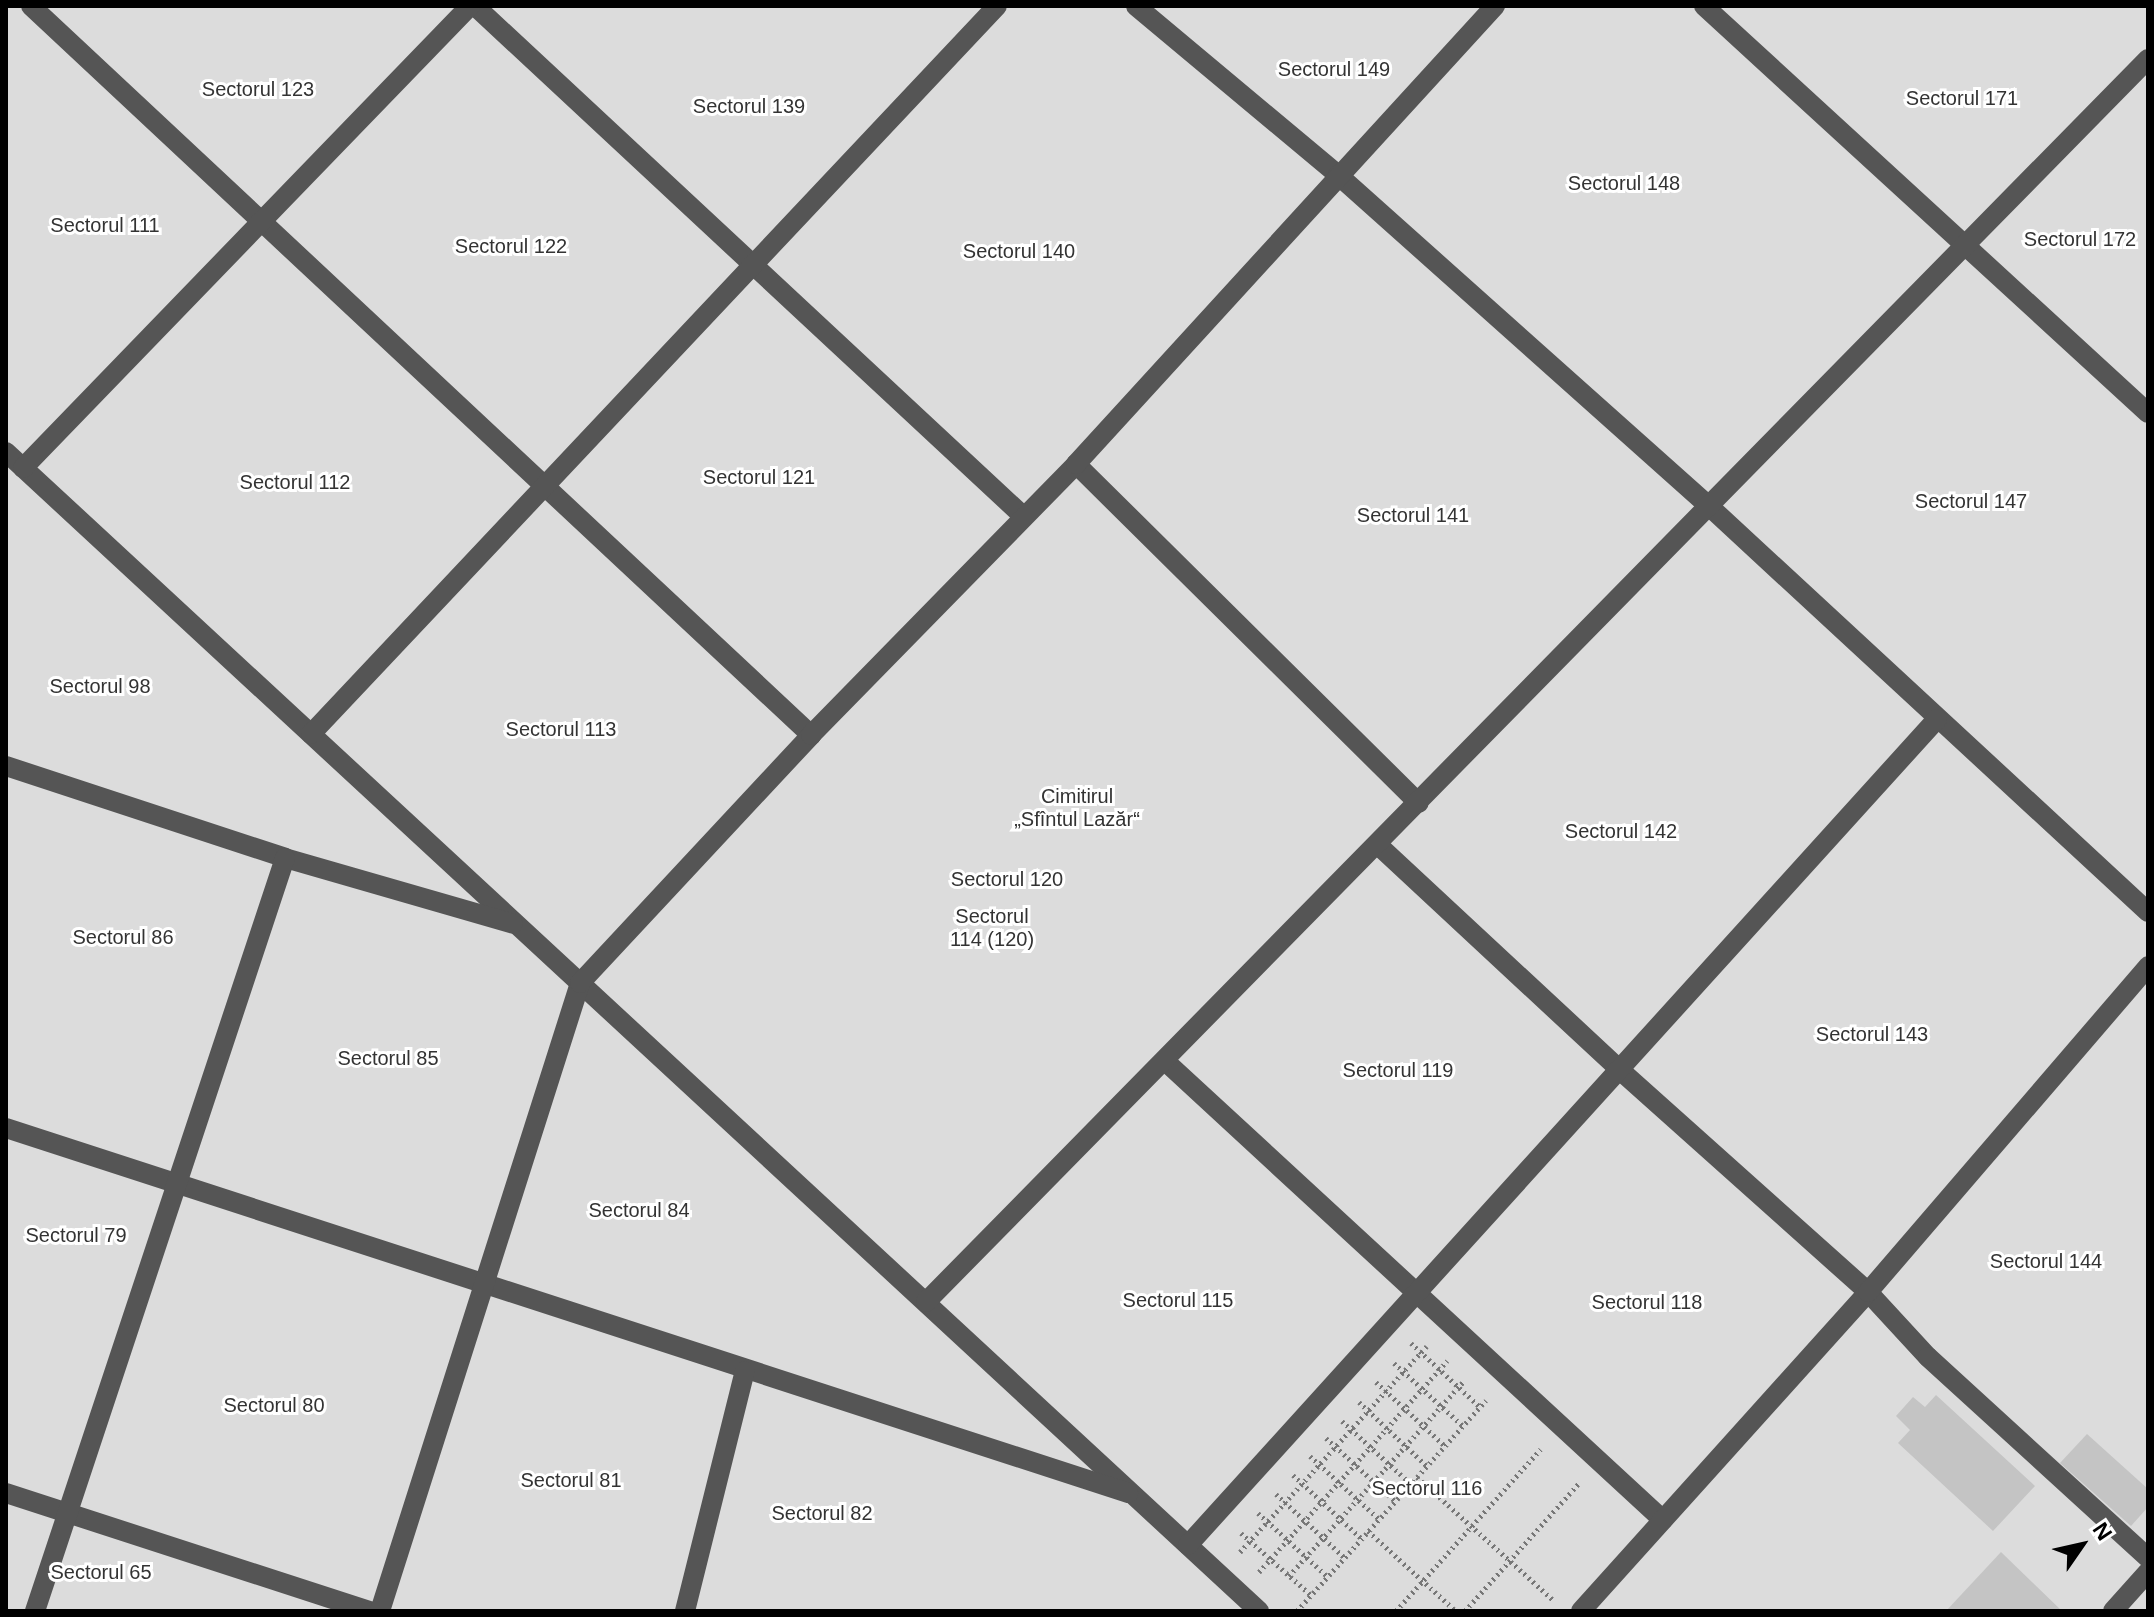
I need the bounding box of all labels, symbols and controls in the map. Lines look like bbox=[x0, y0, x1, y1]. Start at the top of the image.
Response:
park label: Sectorul 149 bbox=[1278, 57, 1390, 81]
park label: Sectorul 123 bbox=[202, 77, 314, 101]
park label: Sectorul 171 bbox=[1906, 86, 2018, 110]
park label: Sectorul 139 bbox=[693, 94, 805, 118]
park label: Sectorul 148 bbox=[1568, 171, 1680, 195]
park label: Sectorul 111 bbox=[50, 213, 160, 237]
park label: Sectorul 172 bbox=[2024, 227, 2136, 251]
park label: Sectorul 122 bbox=[455, 234, 567, 258]
park label: Sectorul 140 bbox=[963, 239, 1075, 263]
park label: Sectorul 121 bbox=[703, 465, 815, 489]
park label: Sectorul 112 bbox=[240, 470, 350, 494]
park label: Sectorul 147 bbox=[1915, 489, 2027, 513]
park label: Sectorul 141 bbox=[1357, 503, 1469, 527]
park label: Sectorul 98 bbox=[49, 674, 151, 698]
park label: Sectorul 113 bbox=[506, 717, 616, 741]
park label: Cimitirul „Sfîntul Lazăr“ bbox=[1014, 785, 1140, 832]
park label: Sectorul 142 bbox=[1565, 819, 1677, 843]
park label: Sectorul 120 bbox=[951, 867, 1063, 891]
park label: Sectorul 114 (120) bbox=[950, 905, 1034, 952]
park label: Sectorul 86 bbox=[72, 925, 174, 949]
park label: Sectorul 143 bbox=[1816, 1022, 1928, 1046]
park label: Sectorul 85 bbox=[337, 1046, 439, 1070]
park label: Sectorul 119 bbox=[1343, 1058, 1453, 1082]
park label: Sectorul 84 bbox=[588, 1198, 690, 1222]
park label: Sectorul 79 bbox=[25, 1223, 127, 1247]
park label: Sectorul 144 bbox=[1990, 1249, 2102, 1273]
park label: Sectorul 115 bbox=[1123, 1288, 1233, 1312]
park label: Sectorul 118 bbox=[1592, 1290, 1702, 1314]
park label: Sectorul 80 bbox=[223, 1393, 325, 1417]
park label: Sectorul 81 bbox=[520, 1468, 622, 1492]
park label: Sectorul 116 bbox=[1372, 1476, 1482, 1500]
park label: Sectorul 82 bbox=[771, 1501, 873, 1525]
north arrow bbox=[2042, 1505, 2122, 1585]
text: N bbox=[2088, 1518, 2117, 1545]
park label: Sectorul 65 bbox=[50, 1560, 152, 1584]

